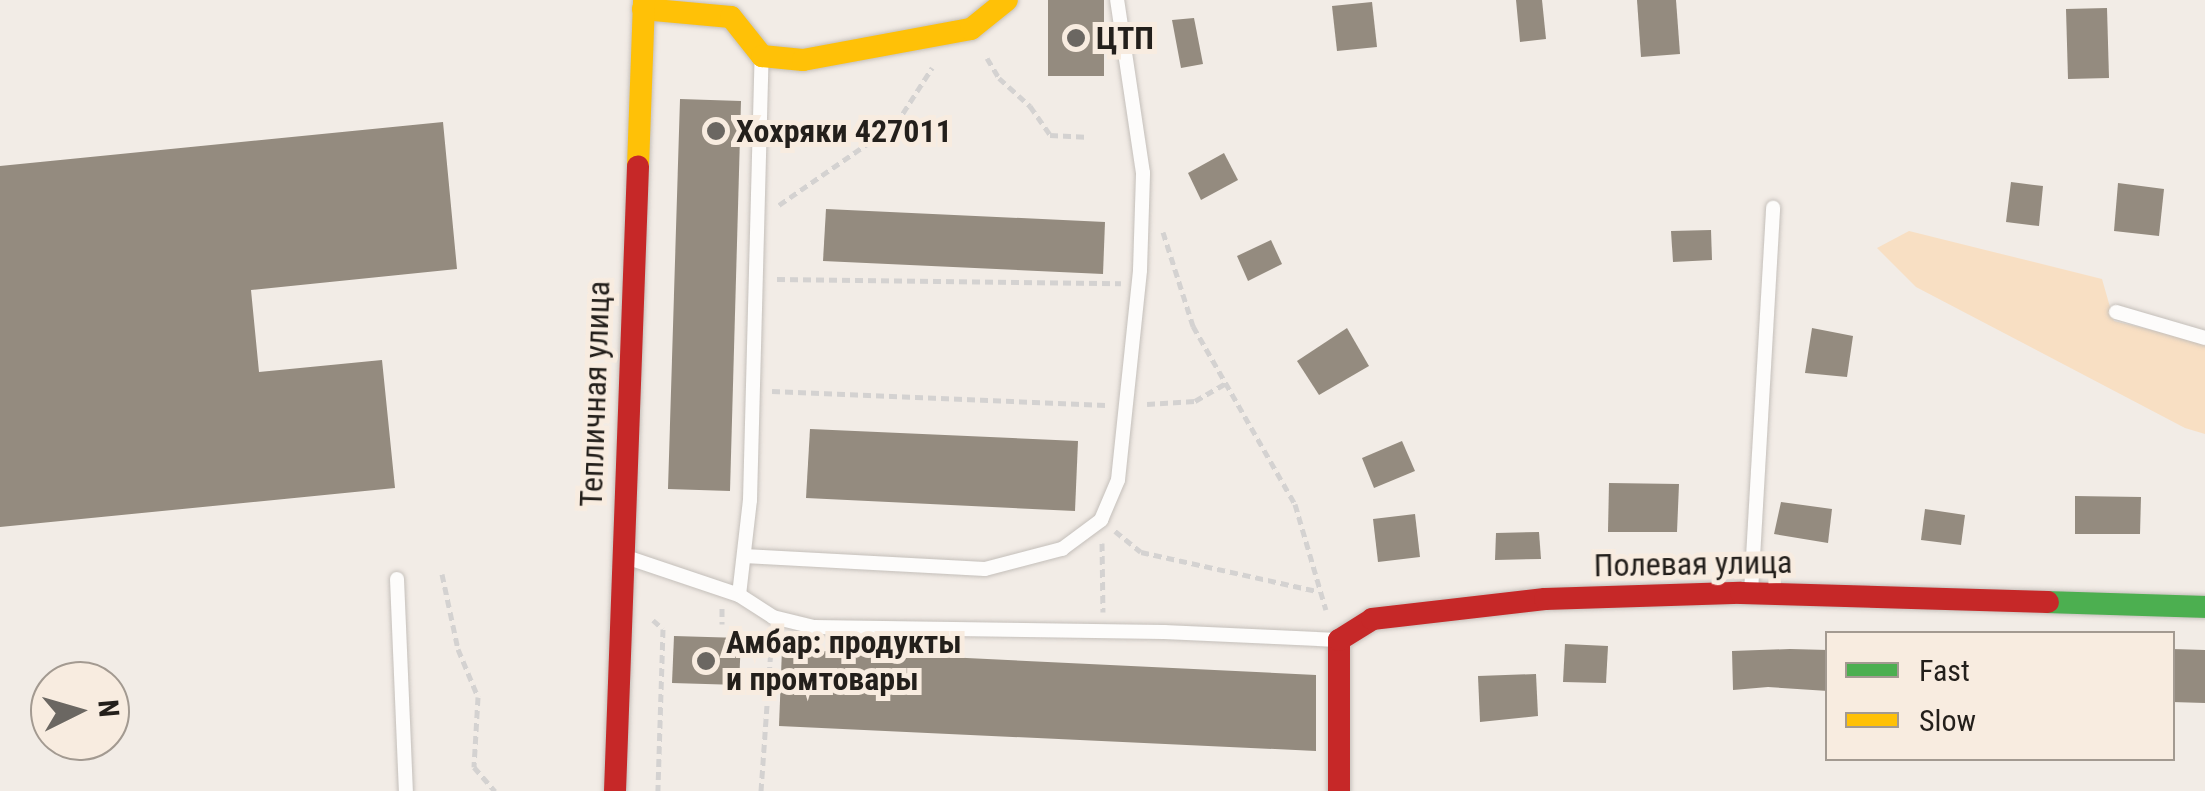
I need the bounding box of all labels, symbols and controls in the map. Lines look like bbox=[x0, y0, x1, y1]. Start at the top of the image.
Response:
place label: ЦТП bbox=[1096, 19, 1154, 57]
marker: ЦТП bbox=[1065, 27, 1087, 49]
place label: Хохряки 427011 bbox=[736, 112, 952, 150]
marker: Хохряки 427011 bbox=[705, 120, 727, 142]
street label: Тепличная улица bbox=[572, 280, 618, 508]
street label: Полевая улица bbox=[1593, 543, 1793, 585]
place label: Амбар: продукты и промтовары bbox=[726, 624, 962, 699]
legend bbox=[1825, 631, 2175, 761]
marker: Амбар: продукты и промтовары bbox=[695, 650, 717, 672]
text: Fast bbox=[1919, 653, 1970, 688]
north arrow bbox=[30, 661, 130, 761]
text: N bbox=[91, 699, 126, 718]
text: Slow bbox=[1919, 703, 1976, 738]

